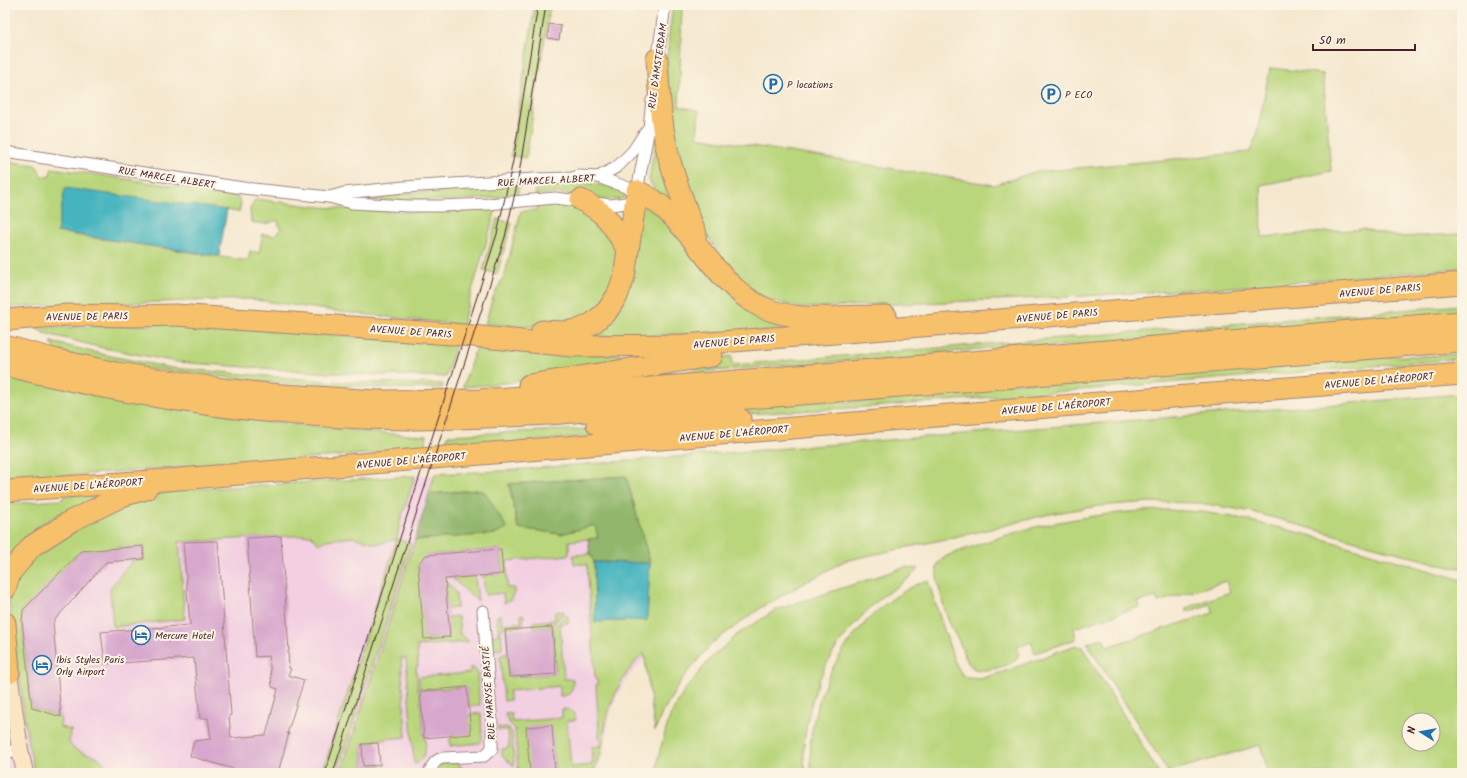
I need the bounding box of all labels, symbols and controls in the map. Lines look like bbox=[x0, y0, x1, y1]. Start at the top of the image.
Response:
street label: RUE D'AMSTERDAM bbox=[644, 22, 672, 110]
scale bar bbox=[1313, 26, 1415, 52]
text: 50 m bbox=[1319, 31, 1346, 50]
parking icon: P locations bbox=[762, 73, 784, 95]
place label: P locations bbox=[787, 77, 834, 93]
parking icon: P ECO bbox=[1040, 83, 1062, 105]
place label: P ECO bbox=[1065, 87, 1092, 103]
street label: RUE MARCEL ALBERT bbox=[117, 162, 218, 194]
street label: RUE MARCEL ALBERT bbox=[497, 170, 597, 192]
street label: AVENUE DE PARIS bbox=[1339, 279, 1422, 303]
street label: AVENUE DE PARIS bbox=[1016, 304, 1099, 328]
street label: AVENUE DE PARIS bbox=[46, 308, 129, 326]
street label: AVENUE DE PARIS bbox=[370, 321, 453, 343]
street label: AVENUE DE PARIS bbox=[693, 330, 776, 354]
street label: AVENUE DE L'AÉROPORT bbox=[1324, 368, 1436, 394]
street label: AVENUE DE L'AÉROPORT bbox=[1001, 394, 1113, 420]
street label: AVENUE DE L'AÉROPORT bbox=[679, 421, 791, 447]
street label: AVENUE DE L'AÉROPORT bbox=[356, 448, 468, 474]
street label: AVENUE DE L'AÉROPORT bbox=[33, 474, 145, 498]
hotel icon: Mercure Hotel bbox=[130, 624, 152, 646]
place label: Mercure Hotel bbox=[155, 628, 214, 644]
street label: RUE MARYSE BASTIÉ bbox=[478, 644, 500, 741]
place label: Ibis Styles Paris Orly Airport bbox=[56, 652, 125, 680]
hotel icon: Ibis Styles Paris Orly Airport bbox=[31, 654, 53, 676]
north arrow bbox=[1401, 712, 1441, 752]
text: N bbox=[1403, 725, 1422, 735]

